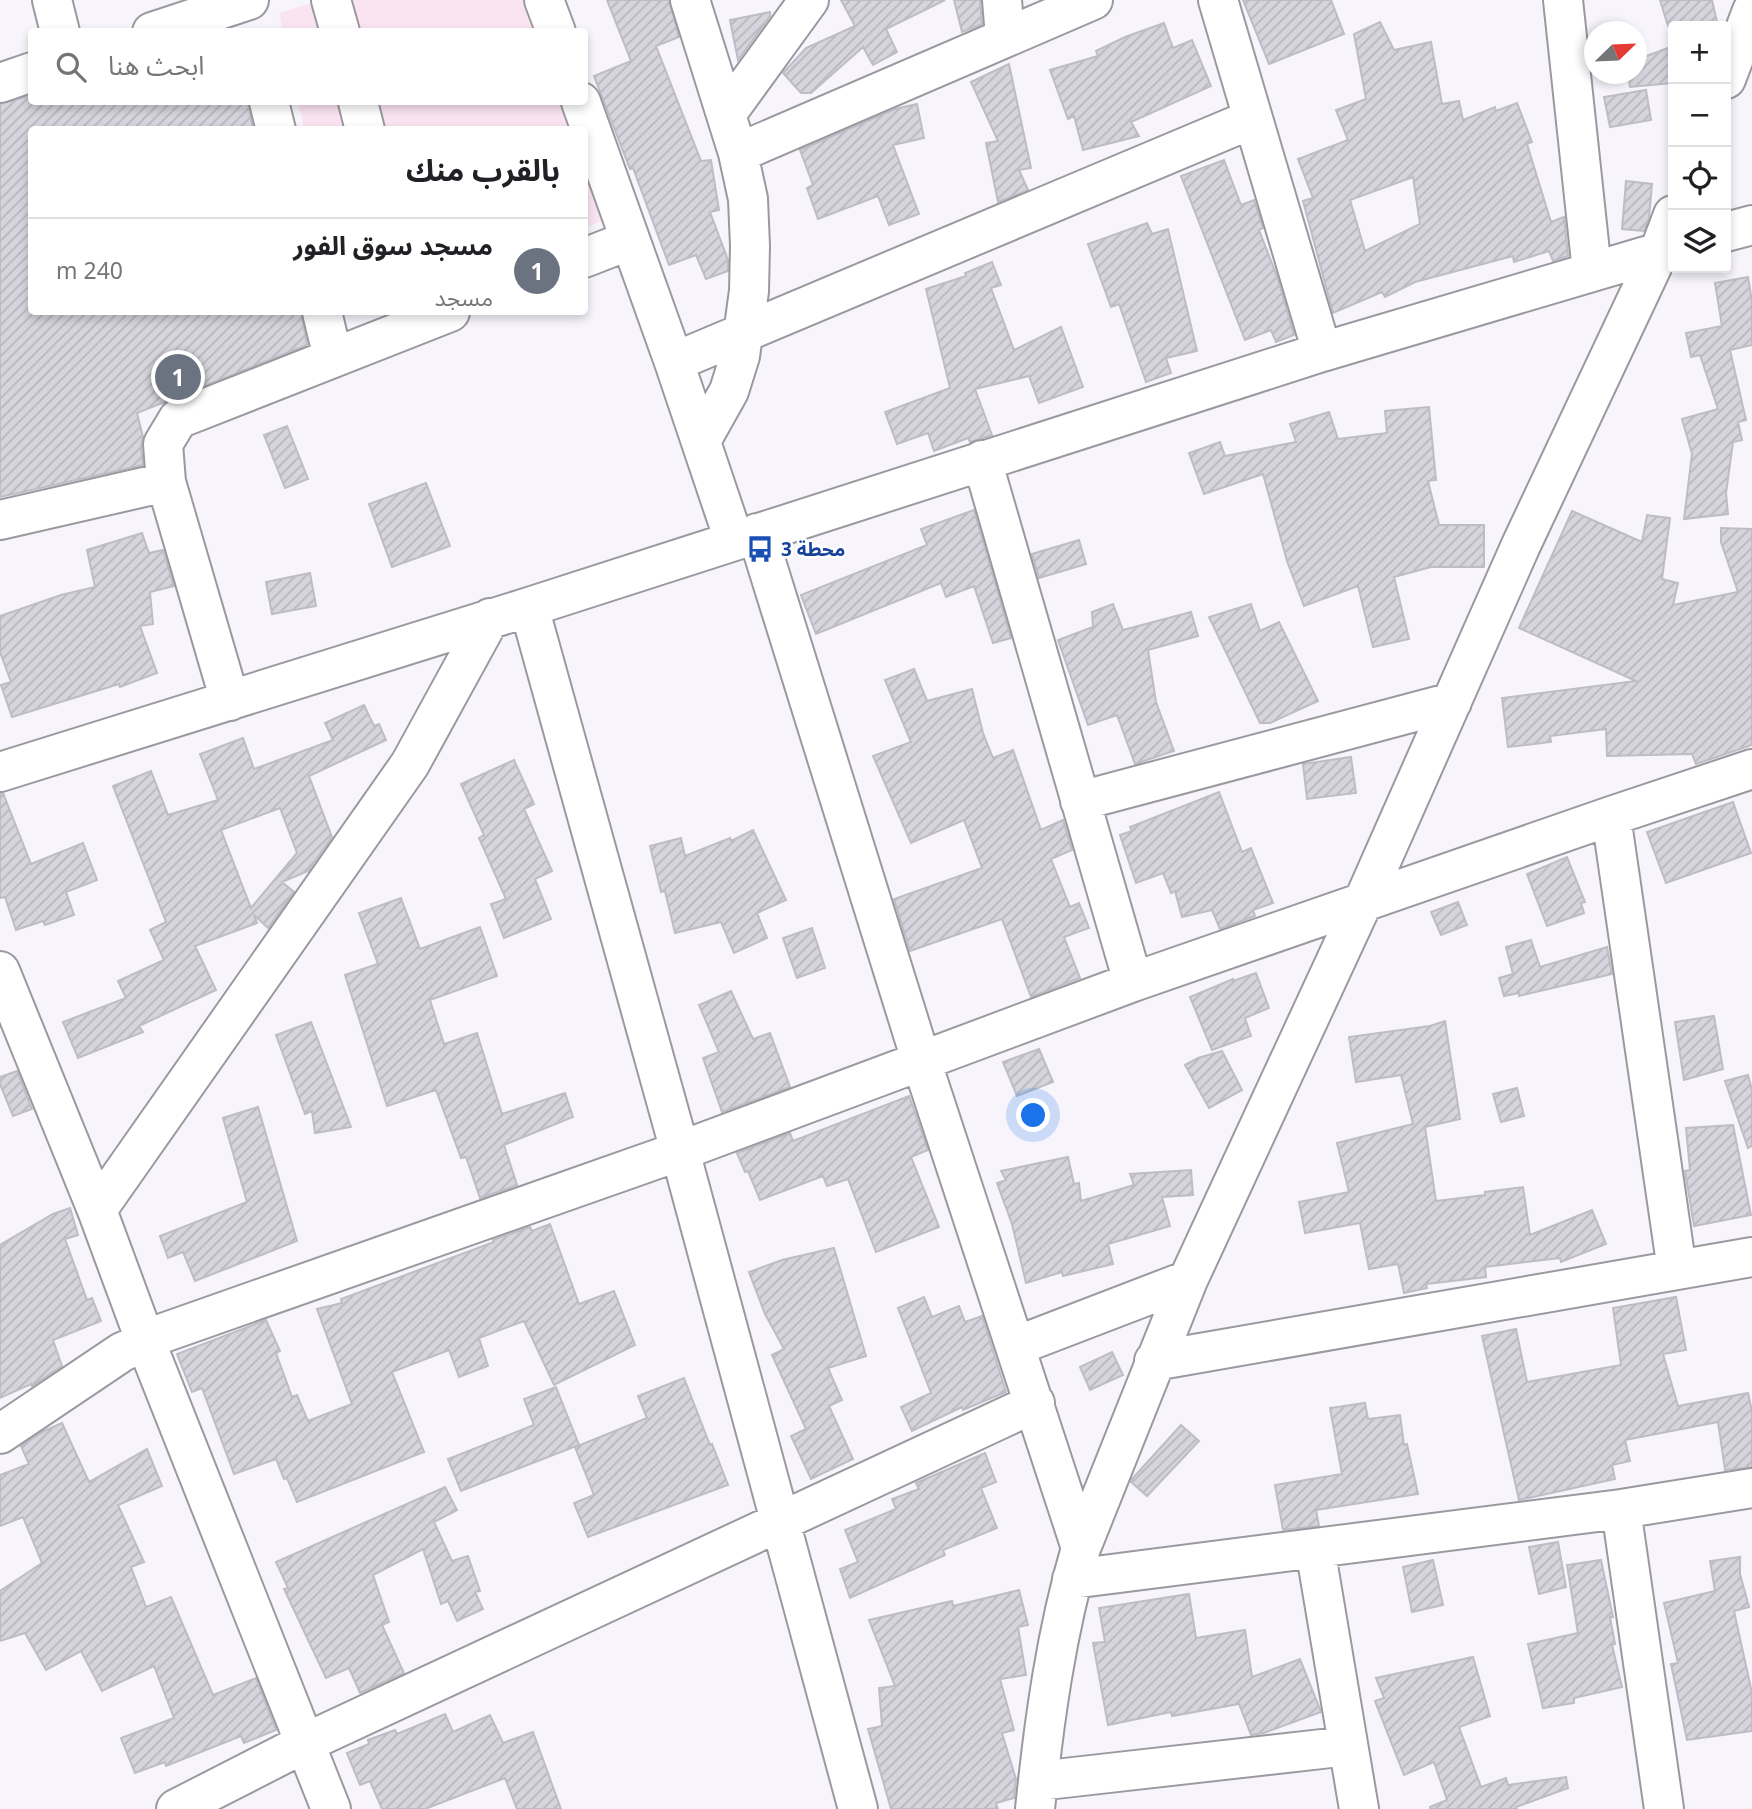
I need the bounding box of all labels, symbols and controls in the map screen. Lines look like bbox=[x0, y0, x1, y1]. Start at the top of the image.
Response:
north arrow bbox=[1584, 21, 1647, 84]
map controls bbox=[1668, 21, 1731, 273]
button: + bbox=[1668, 21, 1731, 84]
search box bbox=[28, 28, 588, 105]
text: ابحث هنا bbox=[108, 39, 204, 94]
icon: search bbox=[52, 48, 90, 86]
button: − bbox=[1668, 84, 1731, 147]
text: بالقرب منك bbox=[406, 140, 560, 203]
button: locate bbox=[1668, 147, 1731, 210]
button: layers bbox=[1668, 210, 1731, 273]
text: مسجد سوق الفور bbox=[293, 219, 493, 274]
text: 240 m bbox=[56, 247, 123, 296]
text: 1 bbox=[530, 248, 544, 297]
text: مسجد bbox=[434, 274, 493, 323]
pin: 1 bbox=[155, 351, 201, 403]
place label: محطة 3 bbox=[781, 530, 845, 570]
bus stop icon: محطة 3 bbox=[745, 534, 775, 564]
your location bbox=[1016, 1098, 1050, 1132]

